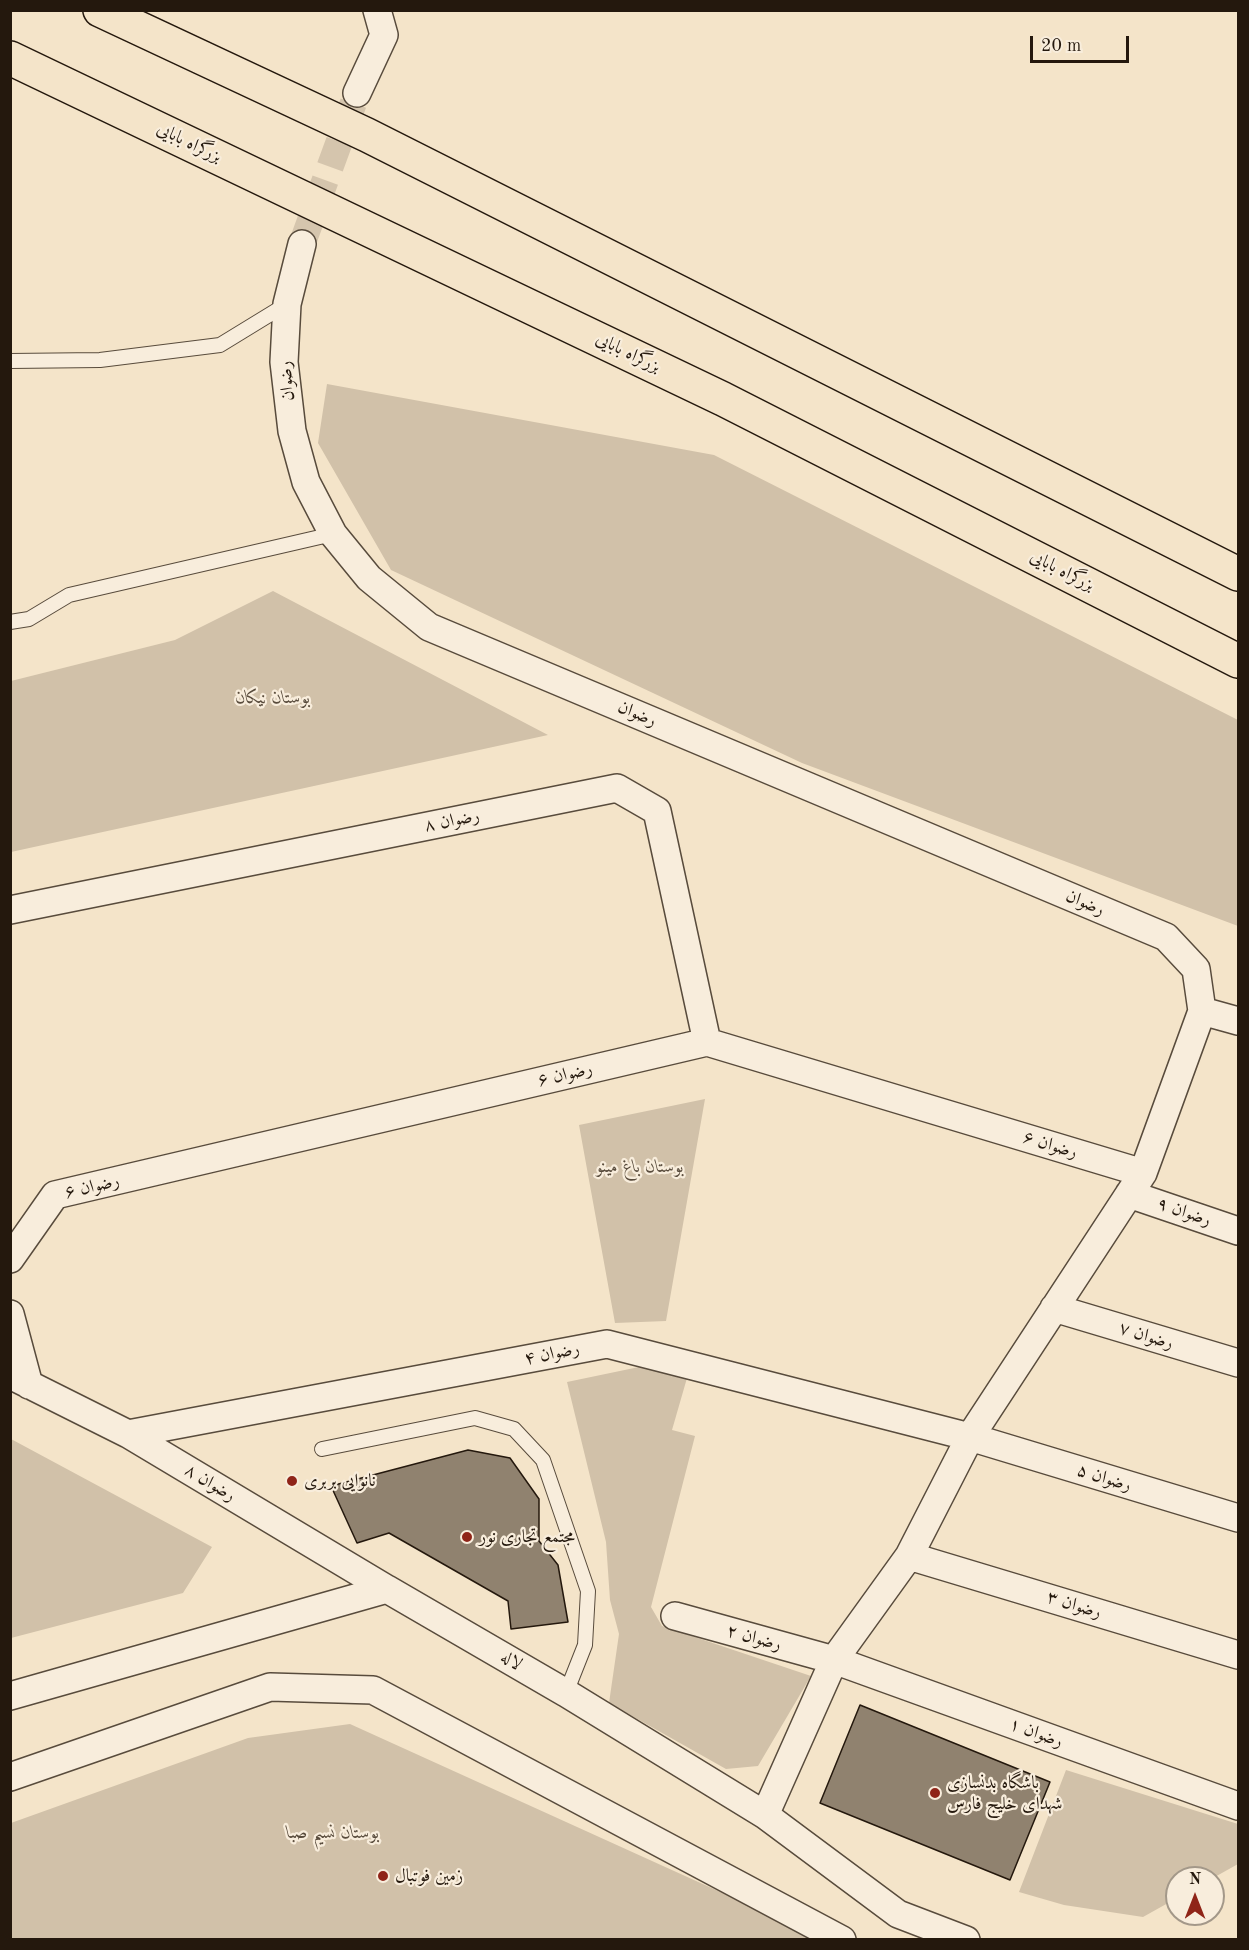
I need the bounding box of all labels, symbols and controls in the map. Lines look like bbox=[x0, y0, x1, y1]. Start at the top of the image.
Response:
scale bar bbox=[1033, 24, 1132, 62]
text: 20 m bbox=[1041, 37, 1081, 55]
street label: بزرگراه بابایی bbox=[153, 118, 225, 168]
street label: بزرگراه بابایی bbox=[592, 328, 664, 378]
street label: رضوان bbox=[274, 360, 300, 402]
street label: بزرگراه بابایی bbox=[1026, 546, 1098, 596]
park label: بوستان نیکان bbox=[236, 687, 310, 709]
street label: رضوان bbox=[614, 696, 660, 732]
street label: رضوان ۸ bbox=[423, 805, 481, 837]
street label: رضوان bbox=[1062, 885, 1108, 921]
street label: رضوان ۶ bbox=[535, 1058, 595, 1092]
street label: رضوان ۶ bbox=[1020, 1127, 1080, 1163]
park label: بوستان باغ مینو bbox=[596, 1156, 684, 1178]
street label: رضوان ۶ bbox=[62, 1170, 122, 1204]
street label: رضوان ۹ bbox=[1154, 1193, 1214, 1231]
street label: رضوان ۷ bbox=[1116, 1318, 1176, 1354]
street label: رضوان ۴ bbox=[523, 1338, 581, 1370]
street label: رضوان ۸ bbox=[181, 1459, 239, 1507]
street label: رضوان ۵ bbox=[1074, 1460, 1134, 1496]
place label: نانوایی بربری bbox=[304, 1470, 376, 1492]
marker: نانوایی بربری bbox=[285, 1474, 299, 1488]
place label: مجتمع تجاری نور bbox=[479, 1526, 575, 1548]
marker: مجتمع تجاری نور bbox=[460, 1530, 474, 1544]
street label: رضوان ۳ bbox=[1044, 1587, 1104, 1623]
street label: رضوان ۲ bbox=[724, 1620, 784, 1656]
street label: لاله bbox=[496, 1646, 526, 1676]
street label: رضوان ۱ bbox=[1006, 1713, 1066, 1753]
place label: باشگاه بدنسازی شهدای خلیج فارس bbox=[947, 1772, 1063, 1814]
marker: باشگاه بدنسازی شهدای خلیج فارس bbox=[928, 1786, 942, 1800]
park label: بوستان نسیم صبا bbox=[287, 1822, 379, 1844]
place label: زمین فوتبال bbox=[395, 1865, 463, 1887]
north arrow bbox=[1165, 1866, 1225, 1926]
marker: زمین فوتبال bbox=[376, 1869, 390, 1883]
text: N bbox=[1189, 1872, 1201, 1888]

